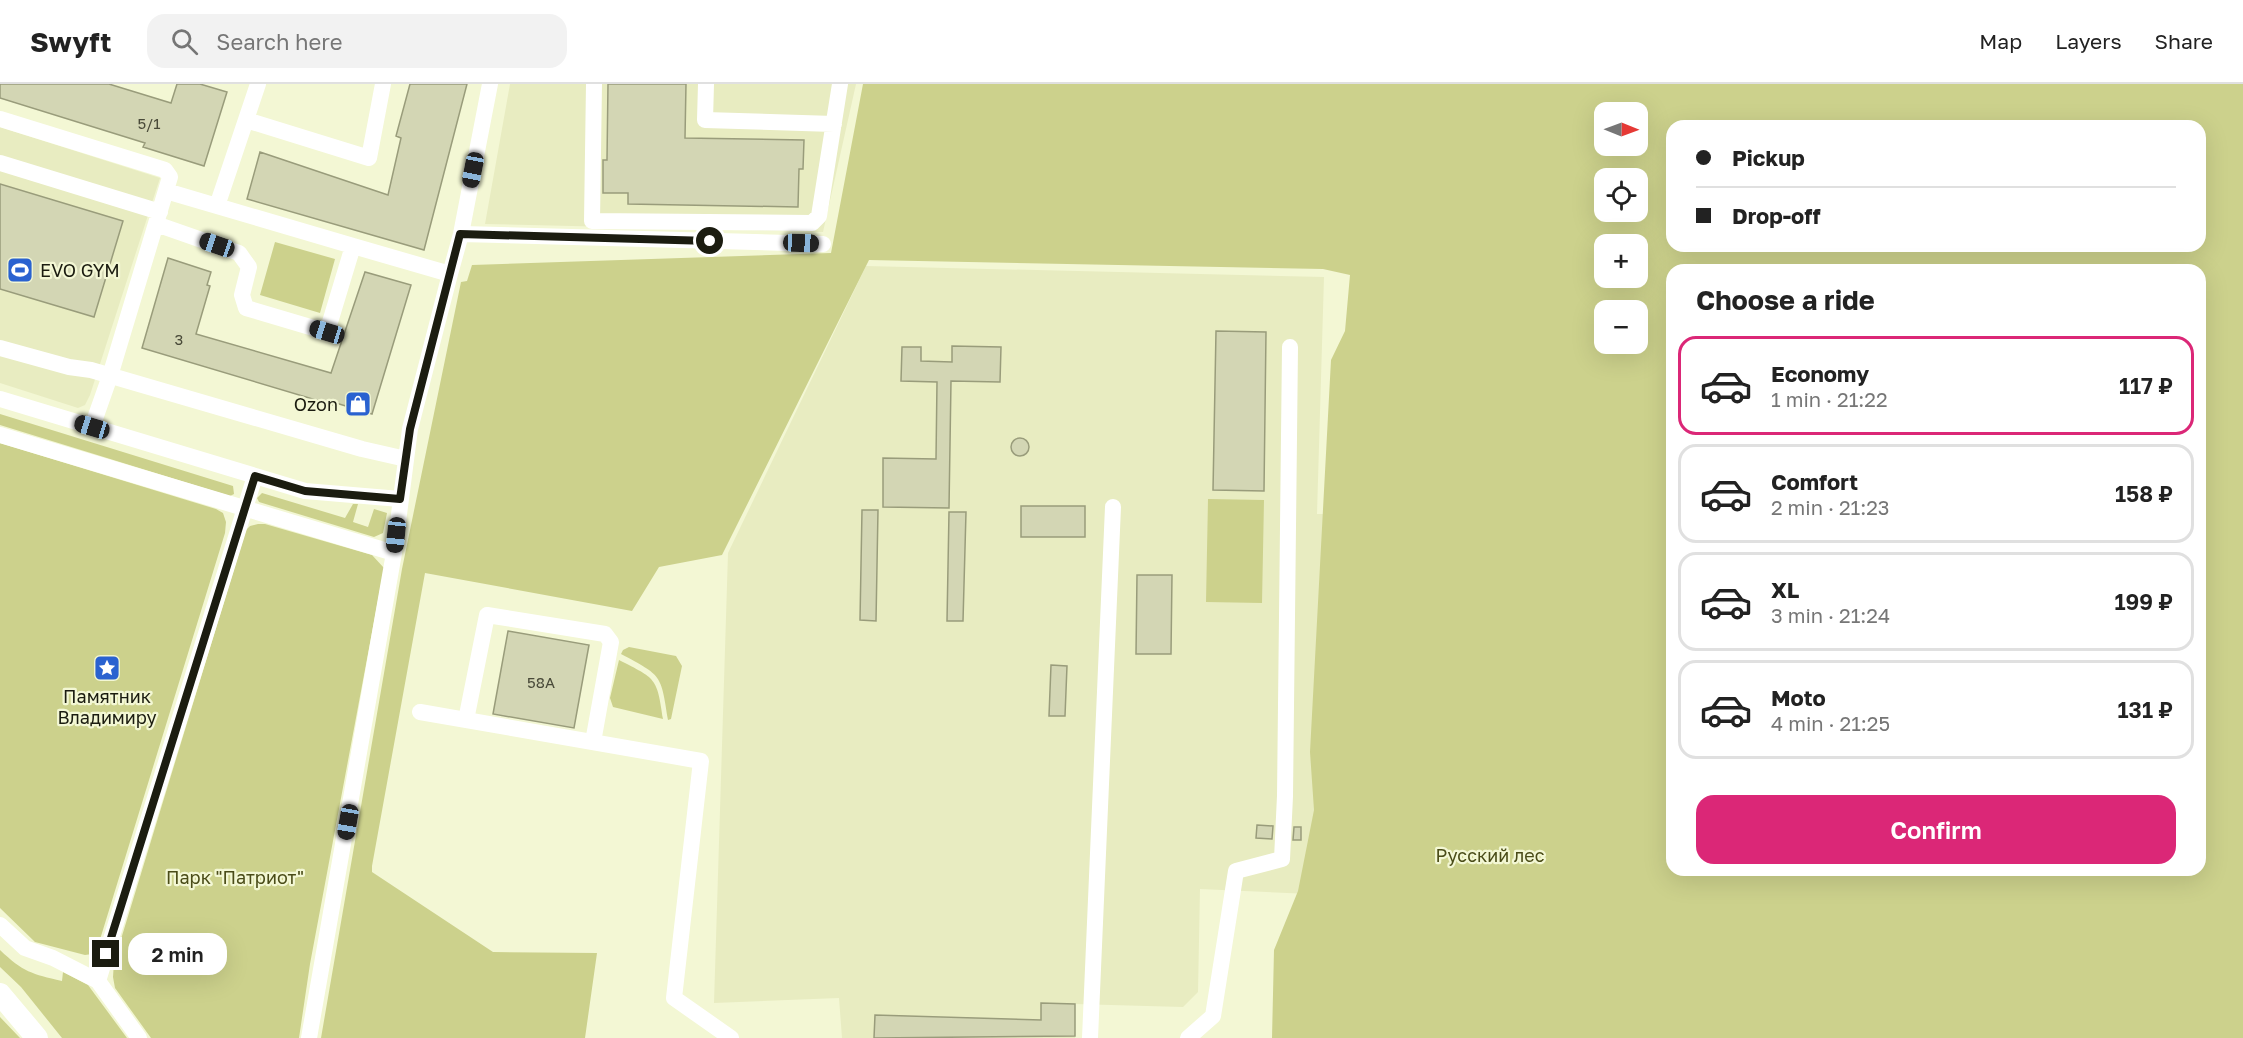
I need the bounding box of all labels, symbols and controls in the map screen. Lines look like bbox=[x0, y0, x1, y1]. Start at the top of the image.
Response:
search box bbox=[147, 14, 567, 68]
text: Swyft bbox=[30, 25, 111, 58]
icon: search bbox=[168, 25, 201, 58]
text: Search here bbox=[216, 28, 342, 55]
text: Map bbox=[1979, 28, 2022, 54]
text: Layers bbox=[2055, 28, 2122, 54]
text: Share bbox=[2155, 28, 2213, 54]
north arrow bbox=[1594, 102, 1648, 156]
map controls bbox=[1594, 102, 1648, 354]
house number: 5/1 bbox=[137, 114, 161, 132]
text: Pickup bbox=[1732, 144, 1805, 171]
car bbox=[461, 151, 485, 189]
button: locate bbox=[1594, 168, 1648, 222]
text: Drop-off bbox=[1732, 202, 1821, 229]
route start bbox=[696, 227, 723, 254]
car bbox=[197, 231, 237, 259]
car bbox=[783, 233, 819, 253]
button: + bbox=[1594, 234, 1648, 288]
sports icon: EVO GYM bbox=[5, 255, 35, 285]
place label: EVO GYM bbox=[40, 259, 120, 281]
text: Choose a ride bbox=[1696, 284, 1875, 316]
button: − bbox=[1594, 300, 1648, 354]
car bbox=[307, 318, 347, 346]
house number: 3 bbox=[175, 330, 183, 348]
icon: car bbox=[1699, 359, 1753, 413]
text: Economy bbox=[1771, 360, 1869, 387]
text: 117 ₽ bbox=[2119, 372, 2173, 399]
text: 1 min · 21:22 bbox=[1771, 387, 1888, 411]
shop icon: Ozon bbox=[343, 389, 373, 419]
place label: Ozon bbox=[294, 393, 338, 415]
car bbox=[72, 413, 112, 441]
icon: car bbox=[1699, 467, 1753, 521]
text: Comfort bbox=[1771, 468, 1858, 495]
text: 158 ₽ bbox=[2115, 480, 2173, 507]
text: 2 min · 21:23 bbox=[1771, 495, 1890, 519]
car bbox=[385, 516, 407, 554]
icon: car bbox=[1699, 575, 1753, 629]
text: XL bbox=[1771, 576, 1799, 603]
text: 199 ₽ bbox=[2114, 588, 2173, 615]
text: 3 min · 21:24 bbox=[1771, 603, 1890, 627]
place icon: Памятник Владимиру bbox=[92, 653, 122, 683]
house number: 58А bbox=[527, 673, 555, 691]
icon: car bbox=[1699, 683, 1753, 737]
text: Moto bbox=[1771, 684, 1826, 711]
place label: Памятник Владимиру bbox=[57, 685, 157, 728]
text: 131 ₽ bbox=[2118, 696, 2173, 723]
text: 4 min · 21:25 bbox=[1771, 711, 1890, 735]
button: Confirm bbox=[1696, 795, 2176, 864]
car bbox=[336, 803, 360, 841]
park label: Русский лес bbox=[1435, 844, 1545, 866]
park label: Парк "Патриот" bbox=[166, 866, 304, 888]
callout: 2 min bbox=[127, 933, 226, 975]
route end bbox=[92, 940, 119, 967]
text: 2 min bbox=[152, 942, 204, 966]

